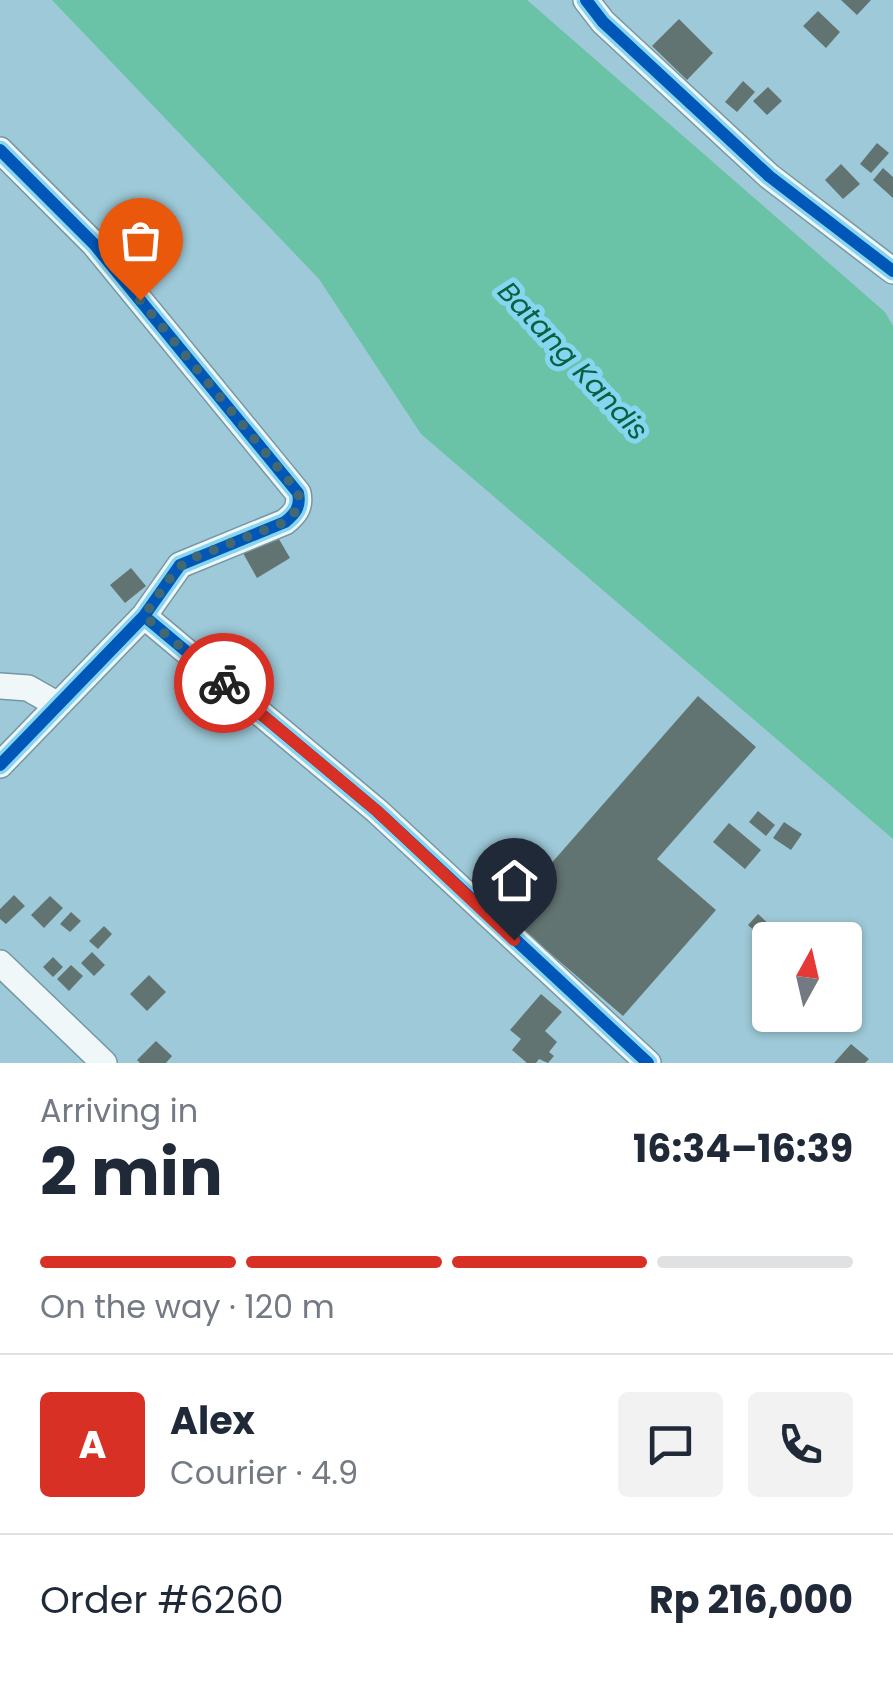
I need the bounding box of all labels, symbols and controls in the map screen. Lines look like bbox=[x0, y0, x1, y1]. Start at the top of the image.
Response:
pin bbox=[98, 198, 183, 301]
icon: bag bbox=[113, 213, 168, 268]
water label: Batang Kandis bbox=[489, 273, 657, 449]
courier bbox=[174, 633, 274, 733]
icon: bike bbox=[197, 656, 252, 711]
pin bbox=[472, 838, 557, 941]
icon: home bbox=[487, 853, 542, 908]
north arrow bbox=[752, 922, 862, 1032]
map controls bbox=[752, 922, 862, 1032]
text: Arriving in bbox=[40, 1088, 198, 1133]
text: 16:34–16:39 bbox=[633, 1122, 853, 1175]
text: 2 min bbox=[40, 1127, 223, 1218]
text: On the way · 120 m bbox=[40, 1284, 335, 1329]
button: chat bbox=[618, 1392, 723, 1497]
button: phone bbox=[748, 1392, 853, 1497]
text: Alex bbox=[170, 1394, 255, 1447]
text: A bbox=[78, 1418, 107, 1471]
text: Courier · 4.9 bbox=[170, 1450, 358, 1495]
text: Order #6260 bbox=[40, 1573, 284, 1626]
text: Rp 216,000 bbox=[649, 1573, 853, 1626]

